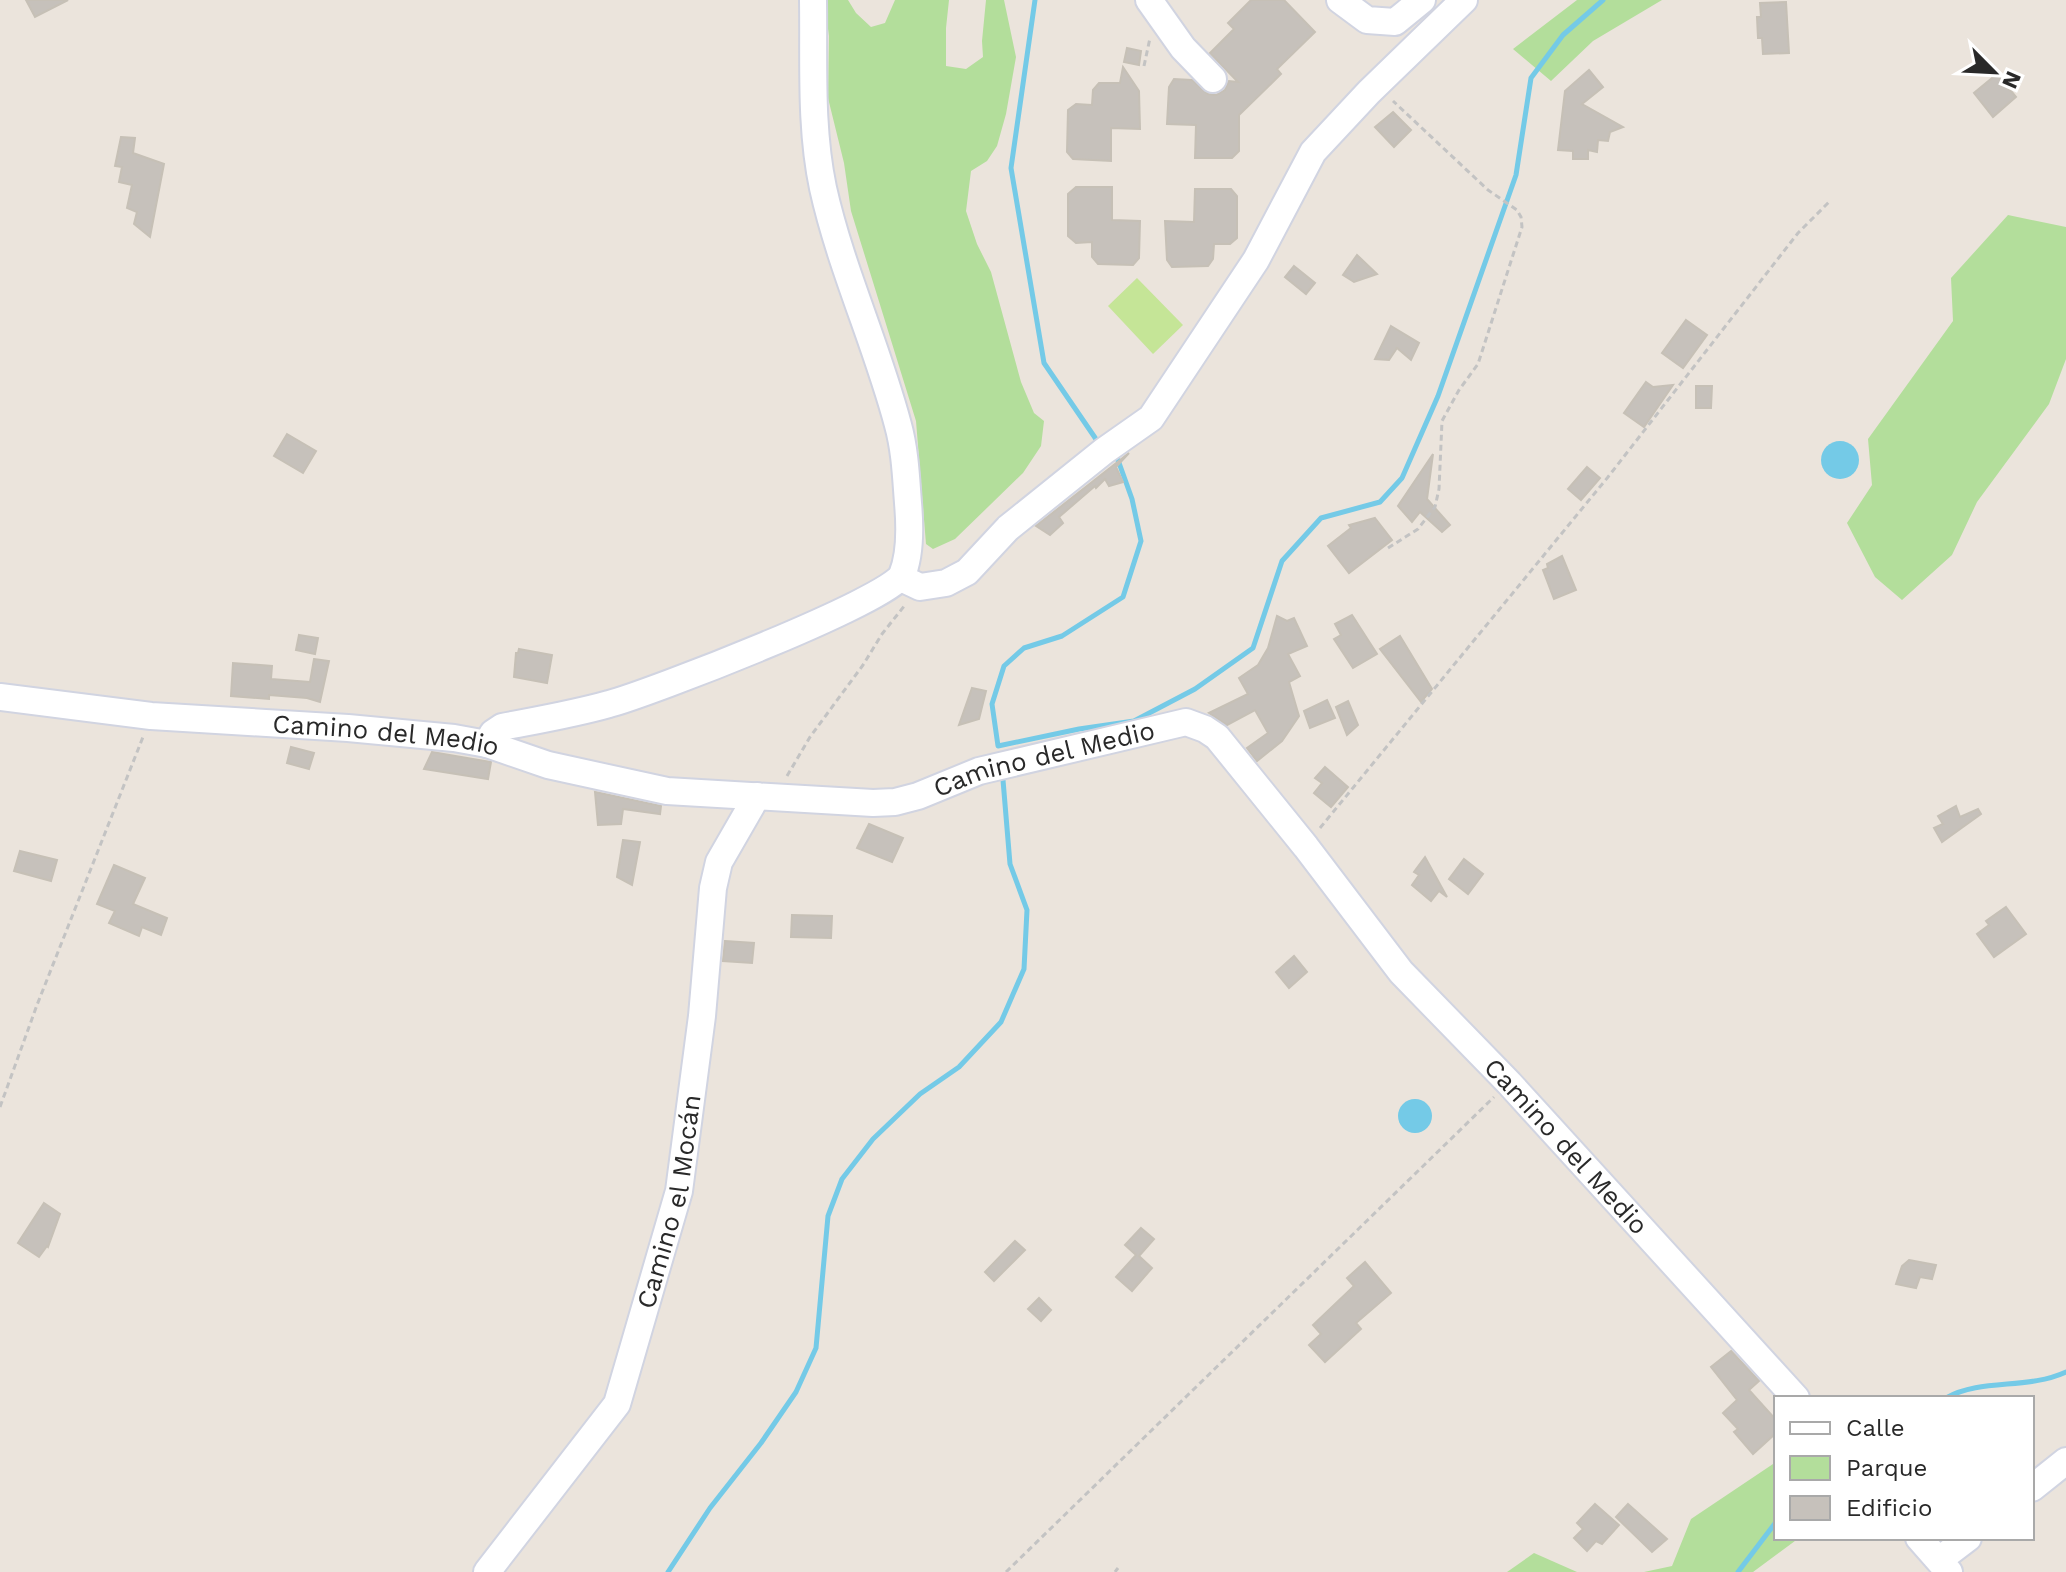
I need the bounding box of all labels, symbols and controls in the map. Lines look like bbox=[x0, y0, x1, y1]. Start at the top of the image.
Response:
north arrow bbox=[1954, 32, 2034, 112]
text: N bbox=[1997, 67, 2027, 92]
street label: Camino del Medio bbox=[272, 708, 504, 762]
street label: Camino del Medio bbox=[929, 715, 1158, 803]
street label: Camino del Medio bbox=[1478, 1052, 1654, 1240]
street label: Camino el Mocán bbox=[631, 1093, 707, 1312]
legend bbox=[1774, 1396, 2034, 1540]
text: Calle bbox=[1846, 1414, 1905, 1442]
text: Parque bbox=[1846, 1454, 1927, 1482]
text: Edificio bbox=[1846, 1494, 1932, 1522]

